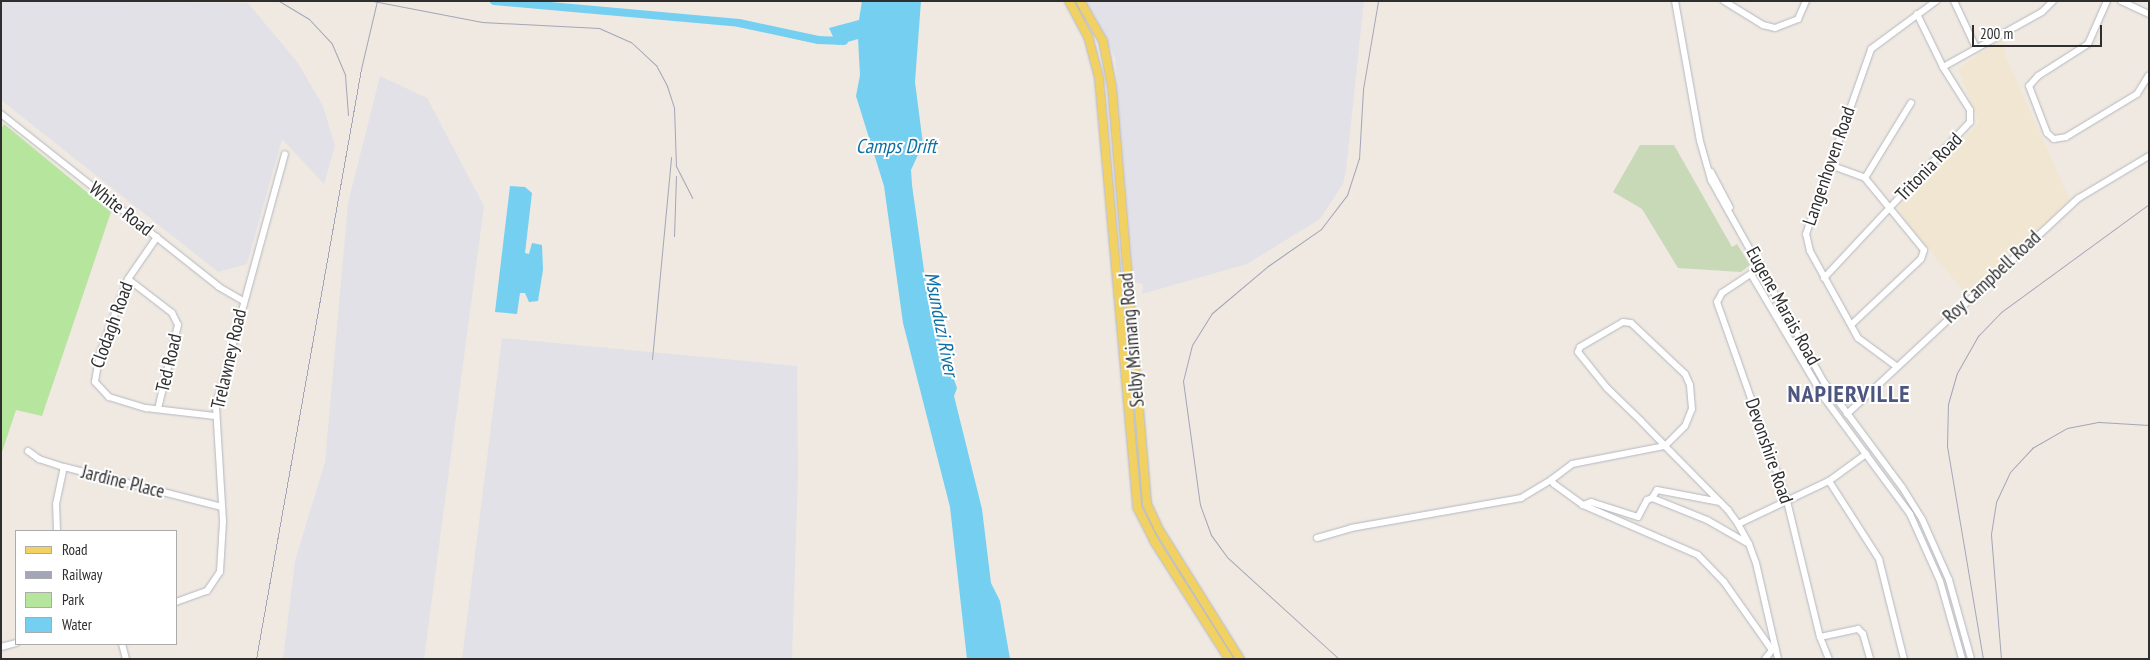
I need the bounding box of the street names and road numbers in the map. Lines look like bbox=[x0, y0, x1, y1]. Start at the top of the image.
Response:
street label: Langenhoven Road bbox=[1798, 104, 1860, 228]
street label: Tritonia Road bbox=[1891, 128, 1967, 206]
street label: White Road bbox=[85, 177, 157, 241]
street label: Roy Campbell Road bbox=[1938, 226, 2046, 328]
street label: Eugene Marais Road bbox=[1741, 243, 1825, 369]
street label: Selby Msimang Road bbox=[1115, 272, 1149, 408]
street label: Clodagh Road bbox=[86, 279, 138, 371]
street label: Trelawney Road bbox=[206, 306, 252, 412]
street label: Ted Road bbox=[151, 332, 187, 394]
street label: Devonshire Road bbox=[1740, 395, 1798, 507]
street label: Jardine Place bbox=[79, 461, 167, 503]

